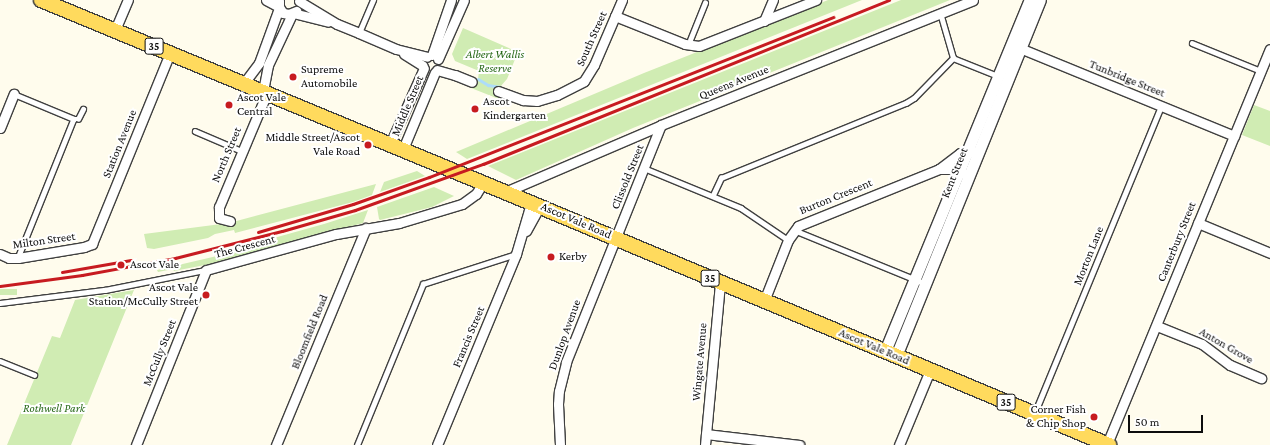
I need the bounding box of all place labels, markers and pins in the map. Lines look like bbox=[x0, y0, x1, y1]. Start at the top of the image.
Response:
place label: Supreme Automobile bbox=[301, 63, 357, 91]
marker: Supreme Automobile bbox=[288, 72, 298, 82]
place label: Ascot Vale Central bbox=[237, 91, 286, 119]
place label: Ascot Kindergarten bbox=[483, 95, 546, 123]
marker: Ascot Vale Central bbox=[224, 100, 234, 110]
marker: Ascot Kindergarten bbox=[470, 104, 480, 114]
place label: Middle Street/Ascot Vale Road bbox=[265, 131, 360, 159]
marker: Middle Street/Ascot Vale Road bbox=[363, 140, 373, 150]
place label: Kerby bbox=[559, 250, 587, 264]
marker: Kerby bbox=[546, 252, 556, 262]
place label: Ascot Vale bbox=[130, 258, 179, 272]
marker: Ascot Vale bbox=[115, 259, 127, 271]
place label: Ascot Vale Station/McCully Street bbox=[89, 281, 198, 309]
marker: Ascot Vale Station/McCully Street bbox=[201, 290, 211, 300]
place label: Corner Fish & Chip Shop bbox=[1026, 403, 1086, 431]
marker: Corner Fish & Chip Shop bbox=[1089, 412, 1099, 422]

